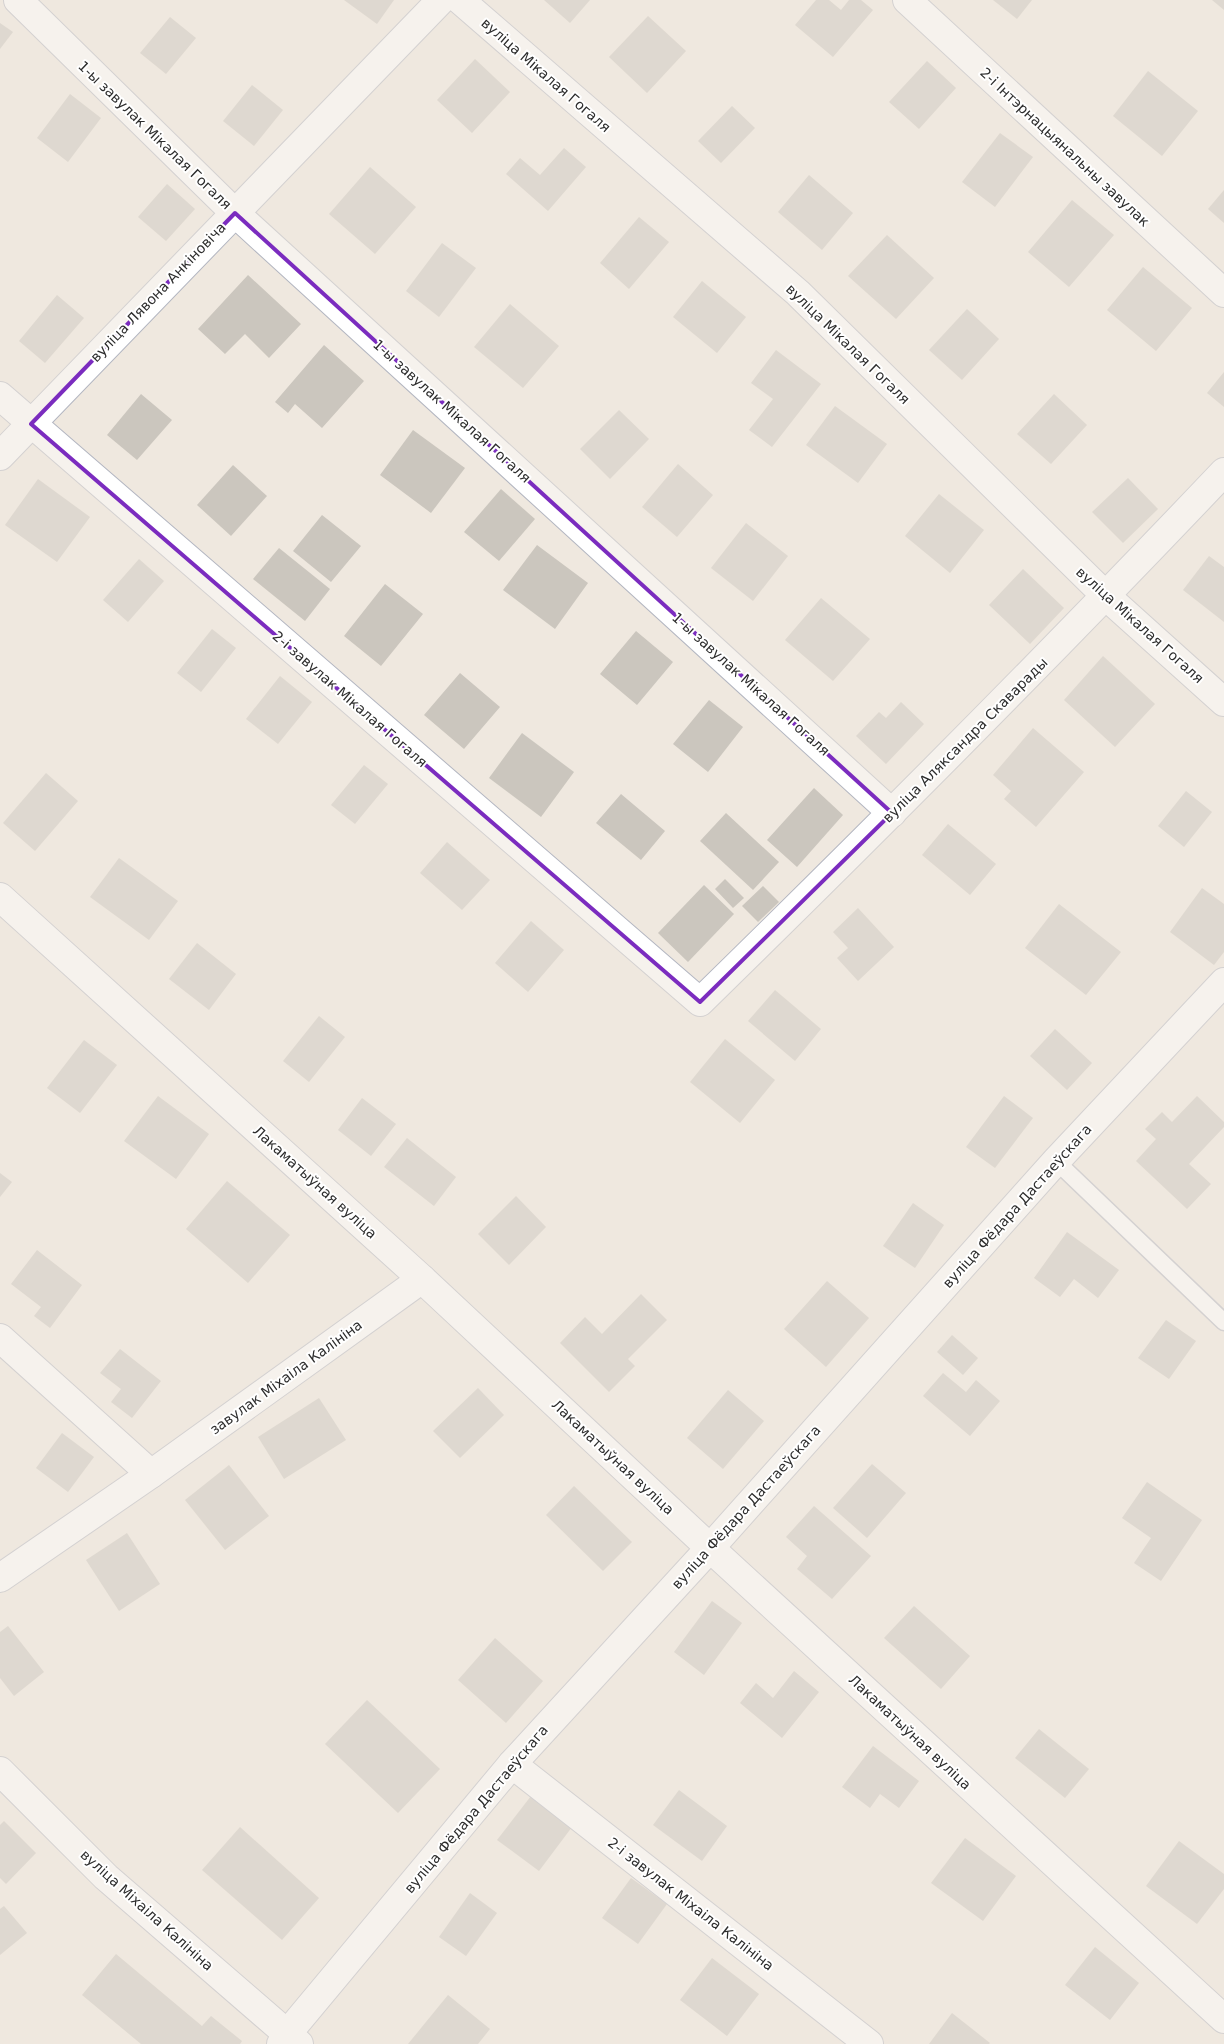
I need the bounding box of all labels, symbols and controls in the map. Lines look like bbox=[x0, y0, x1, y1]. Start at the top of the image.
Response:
street label: вуліца Мікалая Гогаля bbox=[478, 15, 614, 135]
street label: 1-ы завулак Мікалая Гогаля bbox=[75, 58, 235, 212]
street label: 2-і Інтэрнацыянальны завулак bbox=[977, 64, 1153, 230]
street label: вуліца Лявона Анкіновіча bbox=[87, 219, 229, 365]
street label: вуліца Мікалая Гогаля bbox=[783, 281, 913, 407]
street label: 1-ы завулак Мікалая Гогаля bbox=[370, 336, 534, 486]
street label: вуліца Мікалая Гогаля bbox=[1073, 564, 1207, 686]
street label: 1-ы завулак Мікалая Гогаля bbox=[669, 609, 833, 759]
street label: 2-і завулак Мікалая Гогаля bbox=[270, 628, 430, 770]
street label: вуліца Аляксандра Скаварады bbox=[879, 654, 1051, 826]
street label: вуліца Фёдара Дастаеўскага bbox=[939, 1121, 1095, 1291]
street label: Лакаматыўная вуліца bbox=[250, 1122, 380, 1242]
street label: завулак Міхаіла Калініна bbox=[207, 1317, 365, 1437]
street label: Лакаматыўная вуліца bbox=[549, 1396, 677, 1518]
street label: вуліца Фёдара Дастаеўскага bbox=[668, 1422, 824, 1592]
street label: Лакаматыўная вуліца bbox=[846, 1671, 974, 1793]
street label: вуліца Фёдара Дастаеўскага bbox=[401, 1722, 551, 1896]
street label: 2-і завулак Міхаіла Калініна bbox=[605, 1834, 777, 1974]
street label: вуліца Міхаіла Калініна bbox=[77, 1846, 217, 1974]

